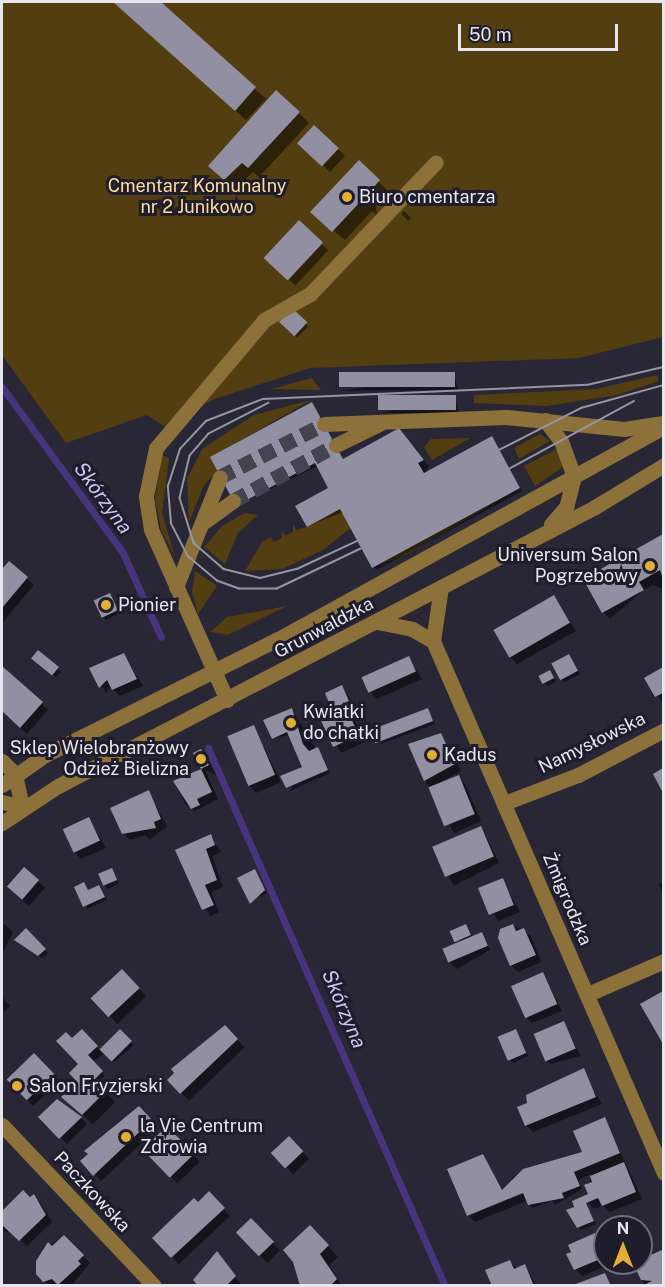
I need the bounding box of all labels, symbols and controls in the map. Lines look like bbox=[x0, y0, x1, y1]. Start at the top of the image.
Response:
scale bar bbox=[461, 12, 622, 50]
text: 50 m bbox=[469, 24, 512, 45]
park label: Cmentarz Komunalny nr 2 Junikowo bbox=[108, 176, 286, 219]
place label: Biuro cmentarza bbox=[359, 186, 496, 208]
marker: Biuro cmentarza bbox=[340, 190, 354, 204]
water label: Skórzyna bbox=[69, 457, 137, 539]
place label: Universum Salon Pogrzebowy bbox=[497, 545, 638, 588]
marker: Universum Salon Pogrzebowy bbox=[643, 559, 657, 573]
street label: Grunwaldzka bbox=[271, 593, 377, 663]
place label: Pionier bbox=[118, 594, 176, 616]
marker: Pionier bbox=[99, 598, 113, 612]
place label: Kwiatki do chatki bbox=[303, 702, 379, 744]
street label: Namysłowska bbox=[535, 708, 649, 778]
marker: Kwiatki do chatki bbox=[284, 716, 298, 730]
place label: Sklep Wielobranżowy Odzież Bielizna bbox=[9, 738, 189, 780]
place label: Kadus bbox=[444, 744, 496, 766]
marker: Kadus bbox=[425, 748, 439, 762]
marker: Sklep Wielobranżowy Odzież Bielizna bbox=[194, 752, 208, 766]
street label: Żmigrodzka bbox=[538, 849, 596, 949]
water label: Skórzyna bbox=[317, 966, 371, 1052]
place label: Salon Fryzjerski bbox=[29, 1075, 163, 1097]
marker: Salon Fryzjerski bbox=[10, 1079, 24, 1093]
place label: la Vie Centrum Zdrowia bbox=[140, 1116, 264, 1158]
marker: la Vie Centrum Zdrowia bbox=[117, 1128, 135, 1146]
street label: Paczkowska bbox=[49, 1147, 135, 1237]
north arrow bbox=[593, 1215, 653, 1275]
text: N bbox=[617, 1219, 629, 1238]

